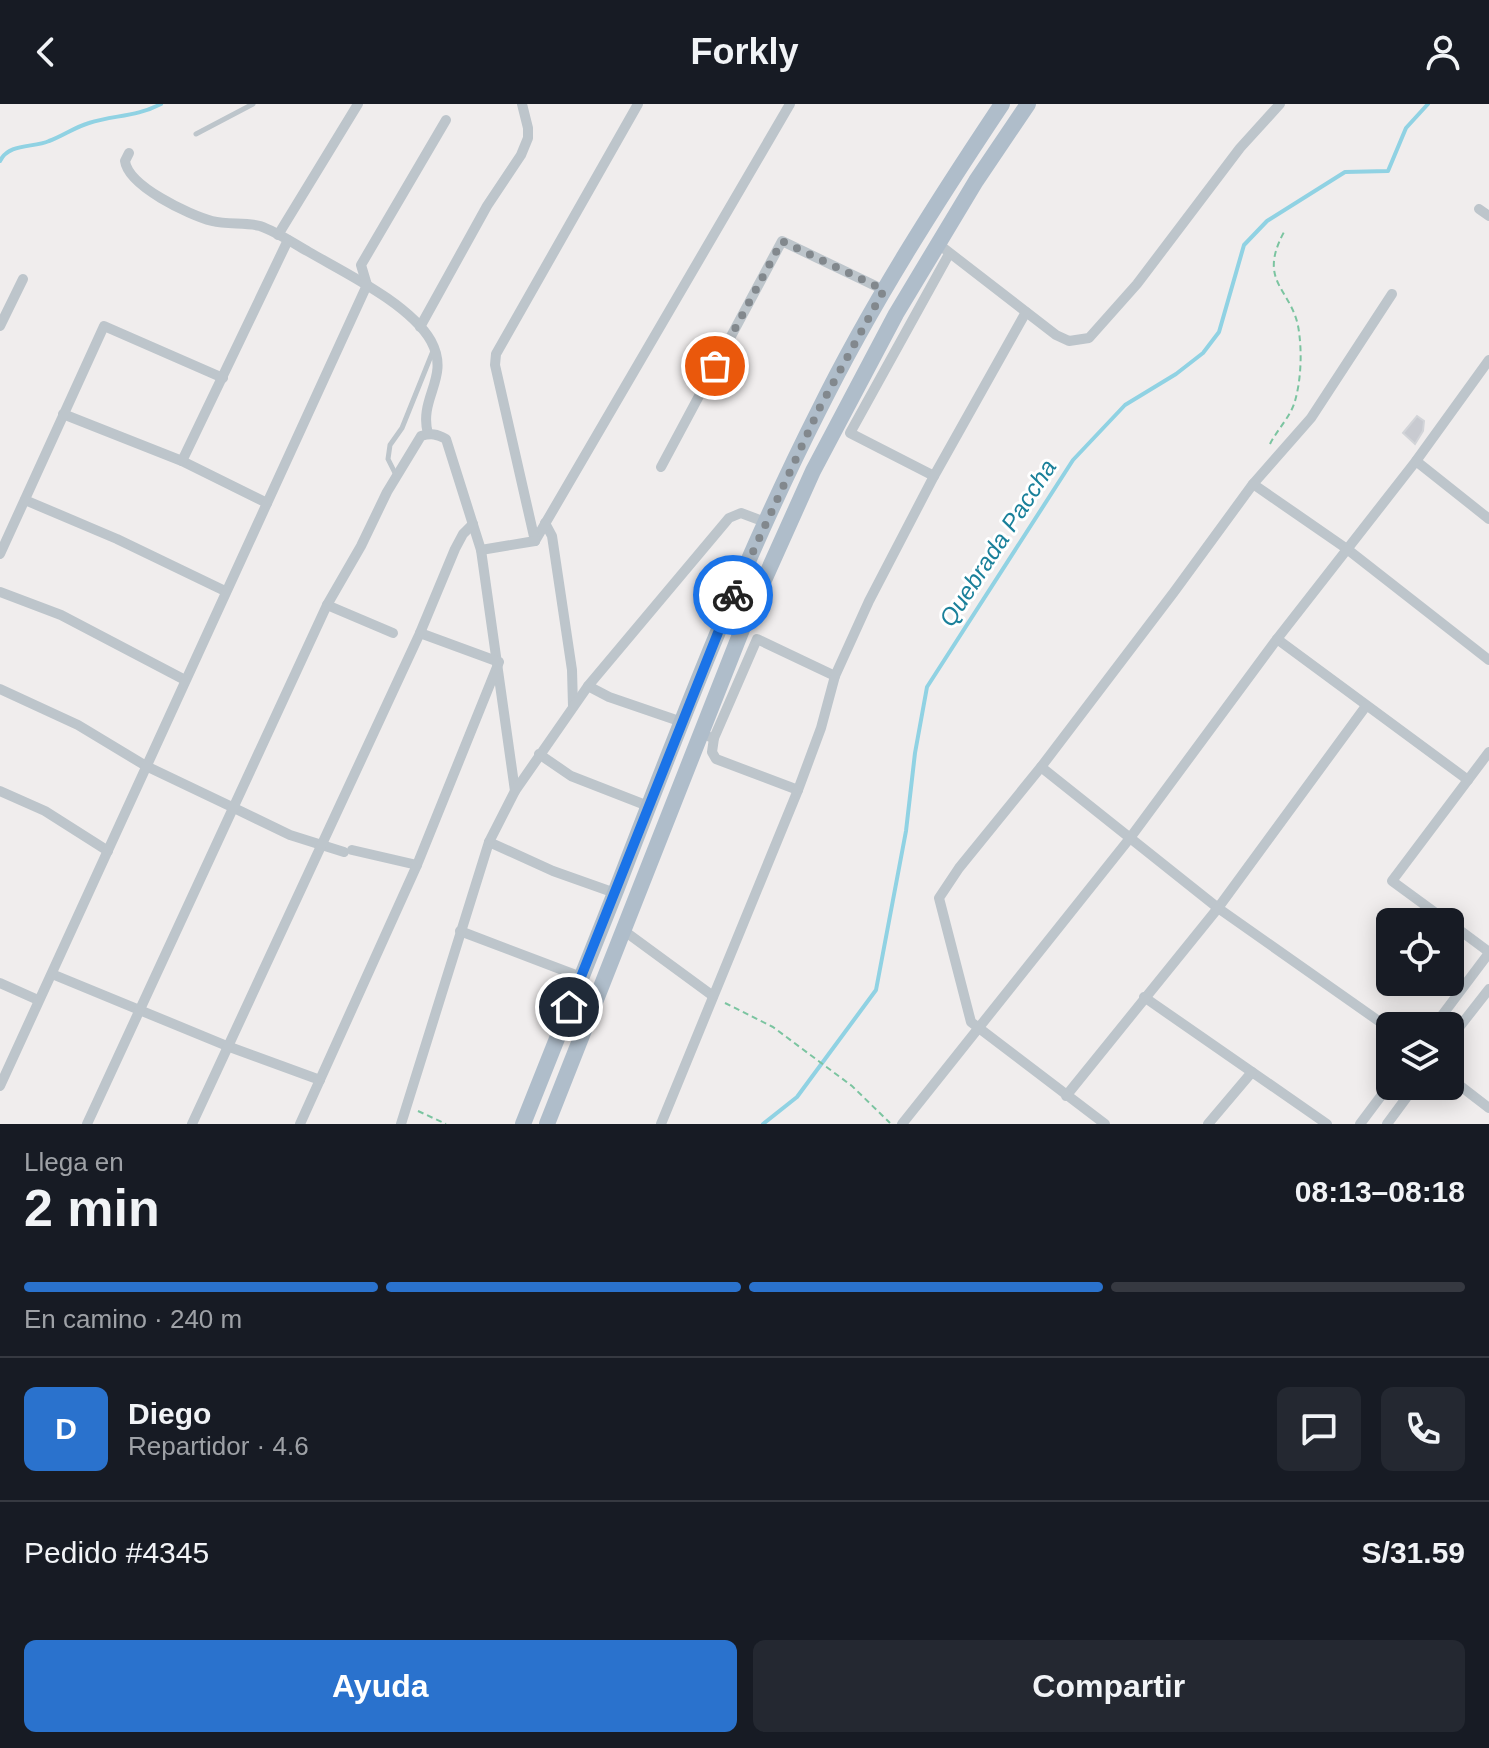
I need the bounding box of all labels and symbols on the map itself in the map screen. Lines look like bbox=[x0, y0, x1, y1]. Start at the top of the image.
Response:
pin bbox=[681, 332, 749, 400]
water label: Quebrada Paccha bbox=[934, 454, 1062, 631]
courier bbox=[693, 555, 773, 635]
pin bbox=[535, 973, 603, 1041]

